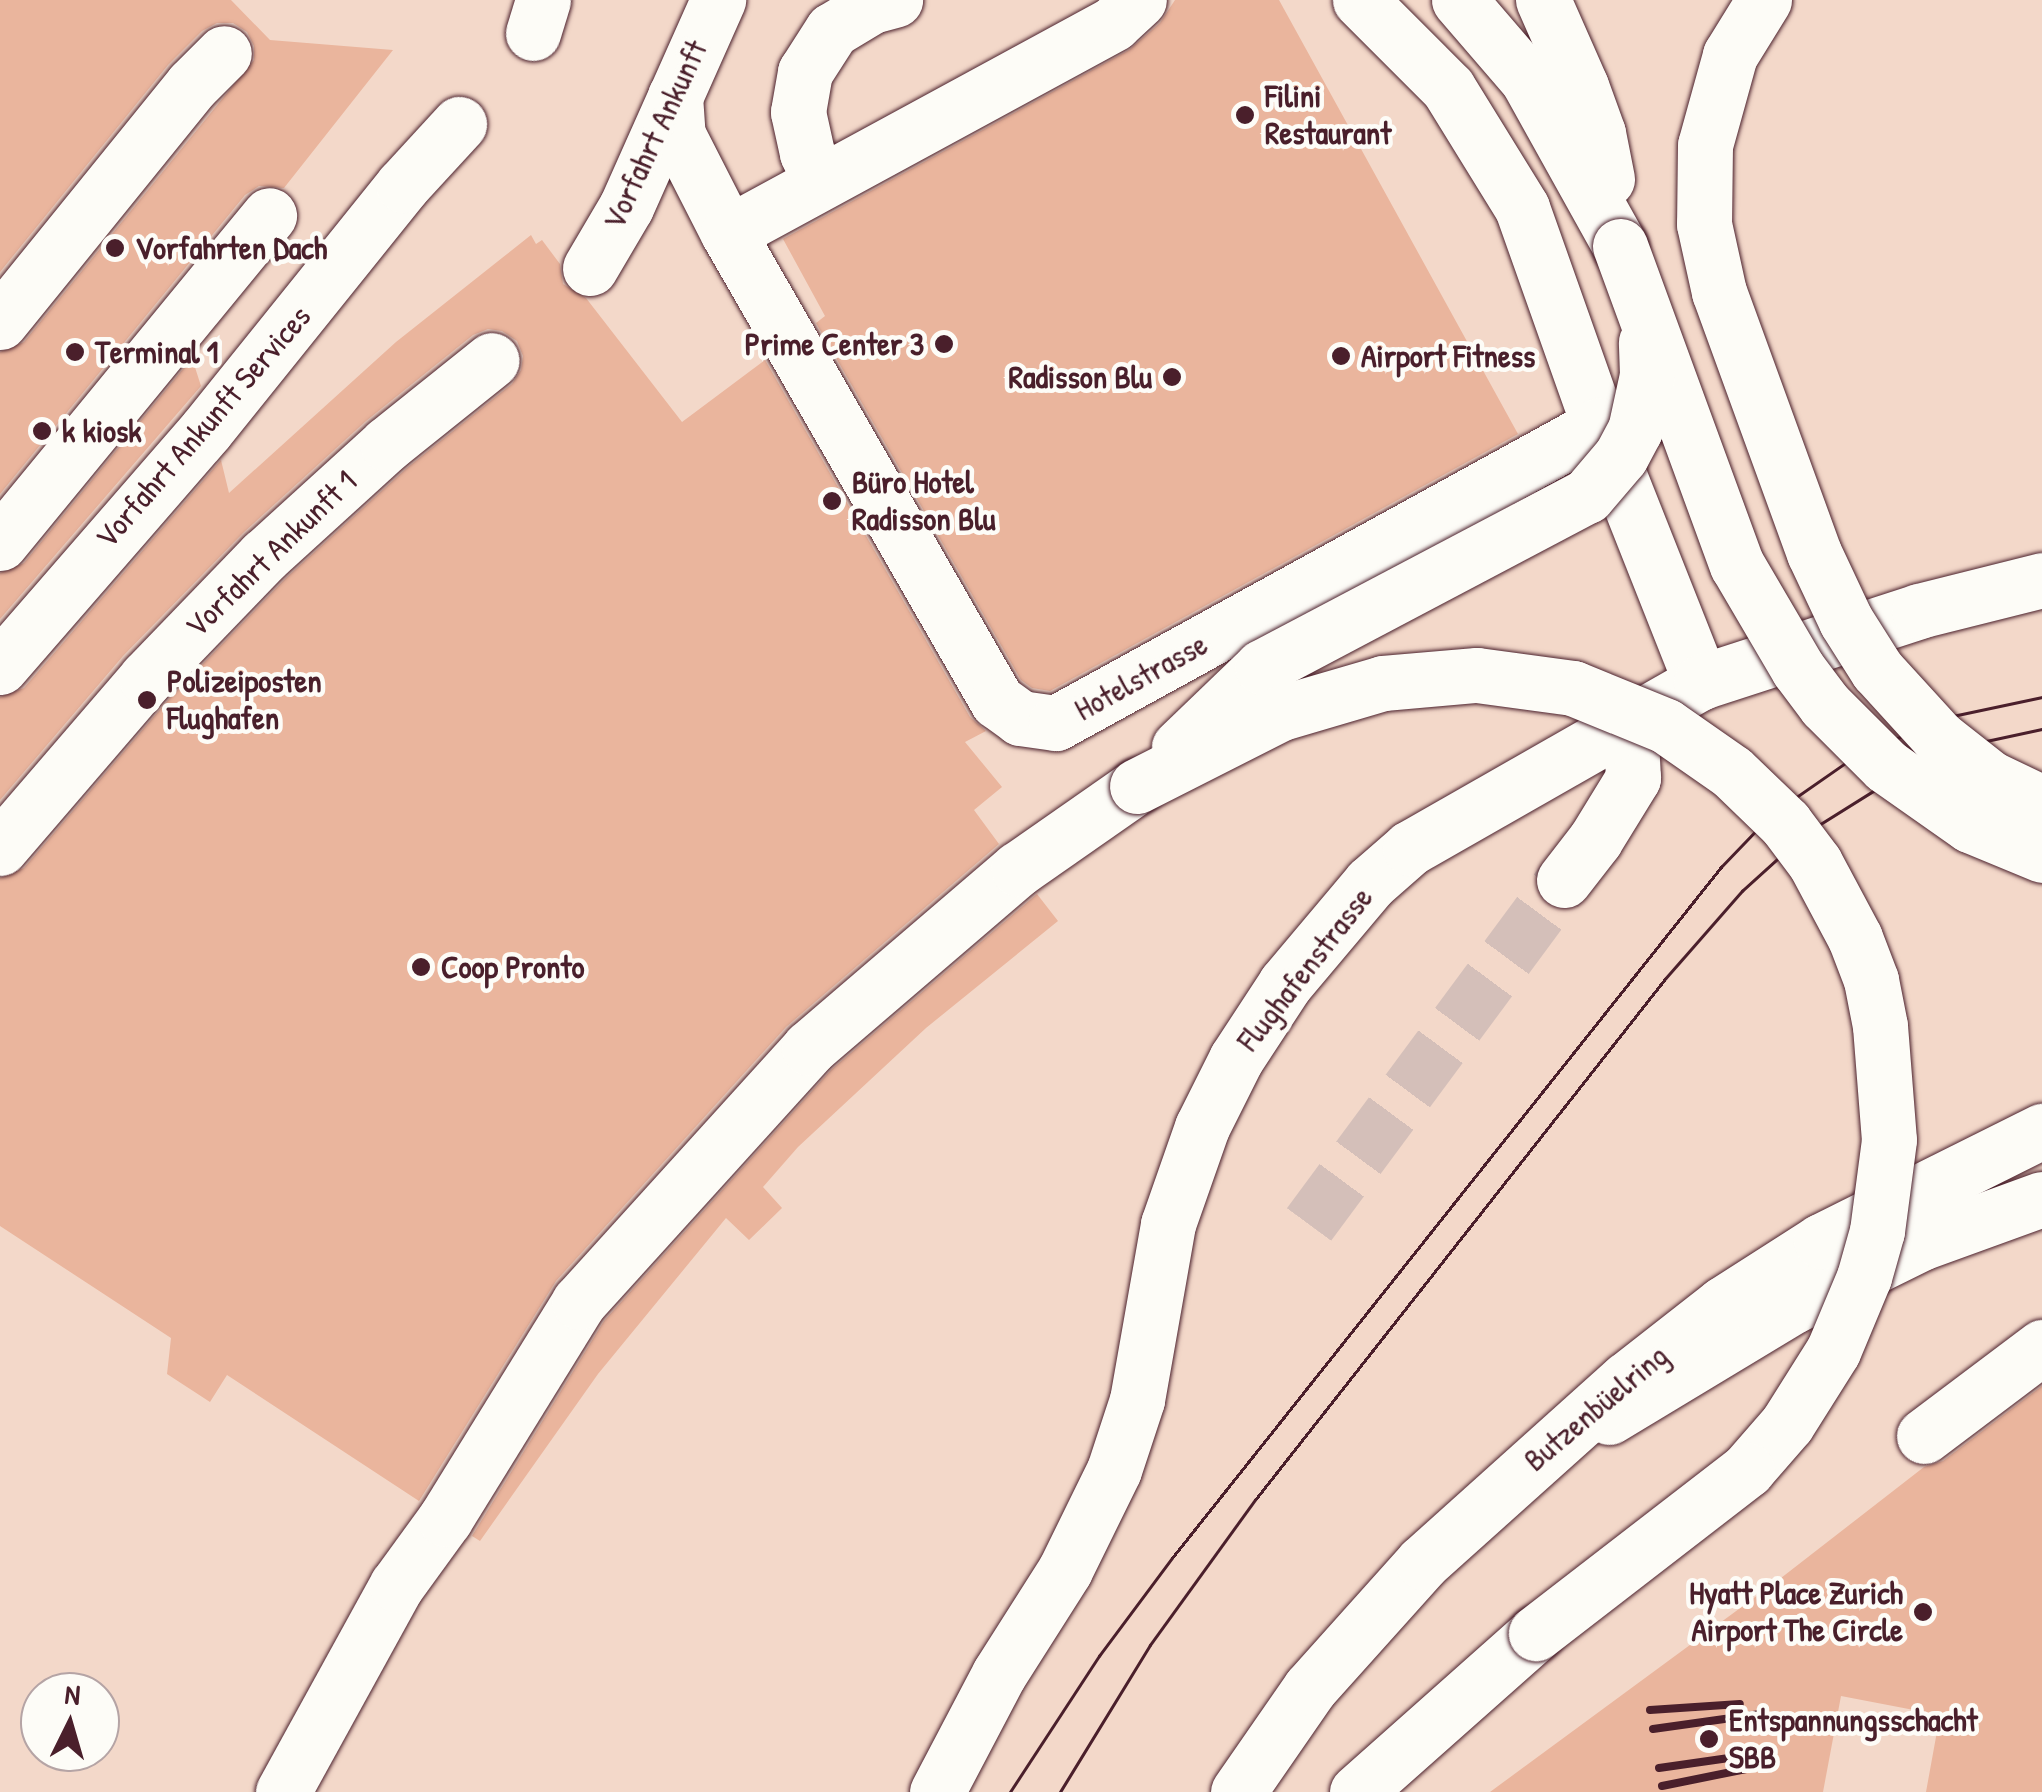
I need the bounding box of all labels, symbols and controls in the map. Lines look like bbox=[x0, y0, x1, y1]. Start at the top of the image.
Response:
street label: Vorfahrt Ankunft bbox=[594, 34, 716, 236]
place label: Filini Restaurant bbox=[1265, 78, 1391, 153]
marker: Filini Restaurant bbox=[1234, 104, 1256, 126]
place label: Vorfahrten Dach bbox=[135, 229, 327, 267]
marker: Vorfahrten Dach bbox=[104, 237, 126, 259]
street label: Vorfahrt Ankunft Services bbox=[87, 298, 319, 556]
place label: Prime Center 3 bbox=[745, 325, 924, 363]
place label: Terminal 1 bbox=[95, 333, 218, 371]
marker: Prime Center 3 bbox=[933, 333, 955, 355]
place label: Airport Fitness bbox=[1361, 337, 1535, 375]
marker: Terminal 1 bbox=[64, 341, 86, 363]
marker: Airport Fitness bbox=[1330, 345, 1352, 367]
place label: Radisson Blu bbox=[1008, 358, 1152, 396]
marker: Radisson Blu bbox=[1161, 366, 1183, 388]
place label: k kiosk bbox=[62, 412, 142, 450]
marker: k kiosk bbox=[31, 420, 53, 442]
street label: Vorfahrt Ankunft 1 bbox=[177, 463, 365, 645]
place label: Büro Hotel Radisson Blu bbox=[852, 464, 996, 539]
marker: Büro Hotel Radisson Blu bbox=[821, 490, 843, 512]
street label: Hotelstrasse bbox=[1068, 625, 1214, 729]
place label: Polizeiposten Flughafen bbox=[167, 663, 322, 738]
marker: Polizeiposten Flughafen bbox=[136, 689, 158, 711]
street label: Flughafenstrasse bbox=[1229, 879, 1381, 1059]
place label: Coop Pronto bbox=[441, 948, 584, 986]
marker: Coop Pronto bbox=[410, 956, 432, 978]
street label: Butzenbüelring bbox=[1516, 1337, 1676, 1479]
place label: Hyatt Place Zurich Airport The Circle bbox=[1689, 1575, 1903, 1650]
marker: Hyatt Place Zurich Airport The Circle bbox=[1912, 1601, 1934, 1623]
north arrow bbox=[20, 1672, 120, 1772]
text: N bbox=[63, 1675, 82, 1714]
place label: Entspannungsschacht SBB bbox=[1729, 1702, 1978, 1777]
marker: Entspannungsschacht SBB bbox=[1698, 1728, 1720, 1750]

